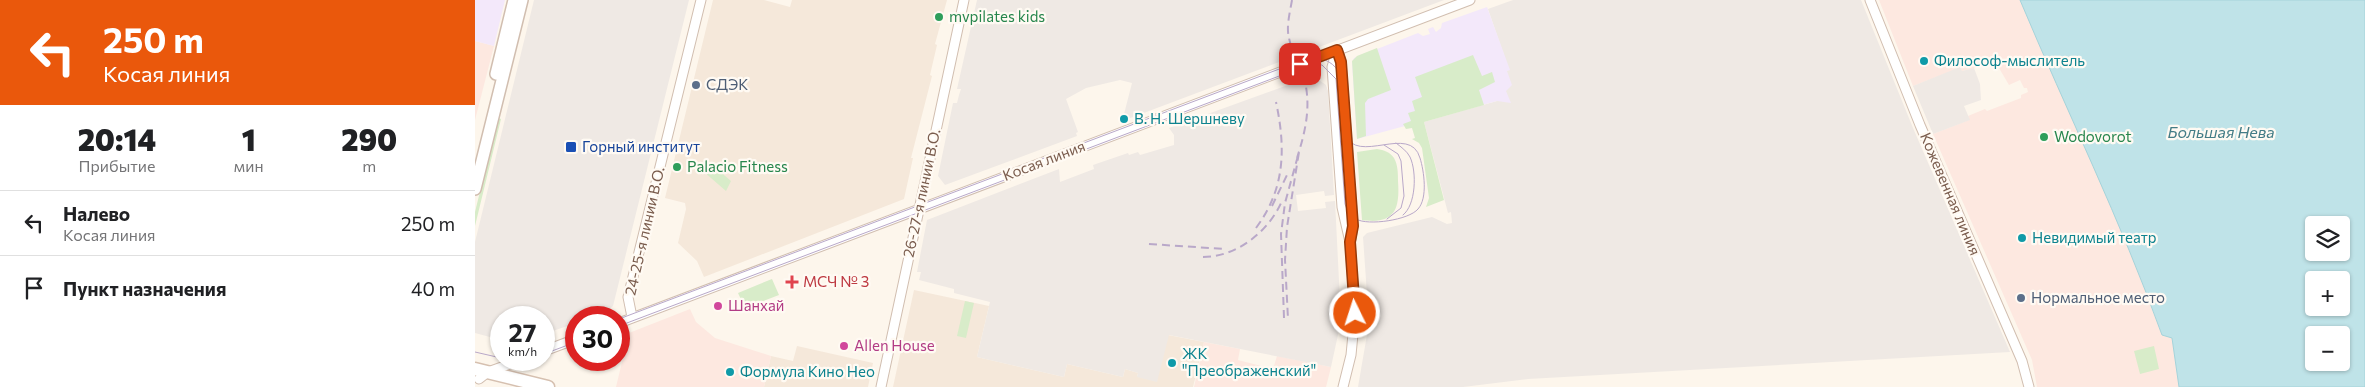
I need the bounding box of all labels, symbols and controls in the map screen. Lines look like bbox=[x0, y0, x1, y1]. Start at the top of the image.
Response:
place label: mvpilates kids bbox=[949, 7, 1045, 25]
marker: mvpilates kids bbox=[933, 11, 945, 23]
text: 250 m bbox=[103, 17, 204, 60]
icon: left bbox=[20, 20, 85, 85]
pin bbox=[1279, 43, 1321, 85]
icon: arrive bbox=[1286, 50, 1314, 78]
place label: Философ-мыслитель bbox=[1934, 51, 2085, 69]
marker: Философ-мыслитель bbox=[1918, 55, 1930, 67]
text: Косая линия bbox=[103, 60, 230, 87]
place label: СДЭК bbox=[706, 75, 748, 93]
marker: СДЭК bbox=[690, 79, 702, 91]
place label: В. Н. Шершневу bbox=[1134, 109, 1245, 127]
marker: В. Н. Шершневу bbox=[1118, 113, 1130, 125]
text: 20:14 bbox=[78, 120, 156, 157]
text: 1 bbox=[242, 120, 256, 157]
text: 290 bbox=[341, 120, 397, 157]
water label: Большая Нева bbox=[2167, 122, 2275, 141]
street label: 26-27-я линии В.О. bbox=[899, 127, 943, 259]
place label: Wodovorot bbox=[2054, 127, 2132, 145]
street label: Кожевенная линия bbox=[1917, 130, 1985, 258]
marker: Wodovorot bbox=[2038, 131, 2050, 143]
street label: Косая линия bbox=[1000, 136, 1087, 184]
place label: Горный институт bbox=[582, 137, 700, 155]
marker: Горный институт bbox=[564, 140, 578, 154]
text: Прибытие bbox=[78, 156, 155, 175]
text: мин bbox=[234, 156, 264, 175]
text: m bbox=[362, 156, 376, 175]
place label: Palacio Fitness bbox=[687, 157, 788, 175]
marker: Palacio Fitness bbox=[671, 161, 683, 173]
street label: 24-25-я линии В.О. bbox=[620, 165, 668, 297]
text: Налево bbox=[63, 202, 130, 225]
icon: left bbox=[20, 209, 48, 237]
text: 250 m bbox=[401, 212, 455, 235]
map controls bbox=[2305, 216, 2350, 371]
button: layers bbox=[2305, 216, 2350, 261]
text: Косая линия bbox=[63, 225, 156, 244]
place label: Невидимый театр bbox=[2032, 228, 2157, 246]
marker: Невидимый театр bbox=[2016, 232, 2028, 244]
button: + bbox=[2305, 271, 2350, 316]
place label: МСЧ № 3 bbox=[803, 272, 869, 290]
icon: arrive bbox=[20, 274, 48, 302]
marker: МСЧ № 3 bbox=[785, 275, 799, 289]
text: Пункт назначения bbox=[63, 277, 226, 300]
text: 40 m bbox=[411, 277, 455, 300]
position arrow bbox=[1328, 286, 1380, 338]
place label: Нормальное место bbox=[2031, 288, 2165, 306]
marker: Нормальное место bbox=[2015, 292, 2027, 304]
place label: Шанхай bbox=[728, 296, 784, 314]
marker: Шанхай bbox=[712, 300, 724, 312]
speed limit sign: 30 bbox=[565, 306, 630, 371]
text: 27 bbox=[509, 317, 536, 347]
button: − bbox=[2305, 326, 2350, 371]
place label: Allen House bbox=[854, 336, 935, 354]
marker: Allen House bbox=[838, 340, 850, 352]
text: km/h bbox=[508, 344, 537, 358]
place label: ЖК "Преображенский" bbox=[1182, 344, 1316, 379]
marker: ЖК "Преображенский" bbox=[1166, 357, 1178, 369]
place label: Формула Кино Нео bbox=[740, 362, 875, 380]
marker: Формула Кино Нео bbox=[724, 366, 736, 378]

